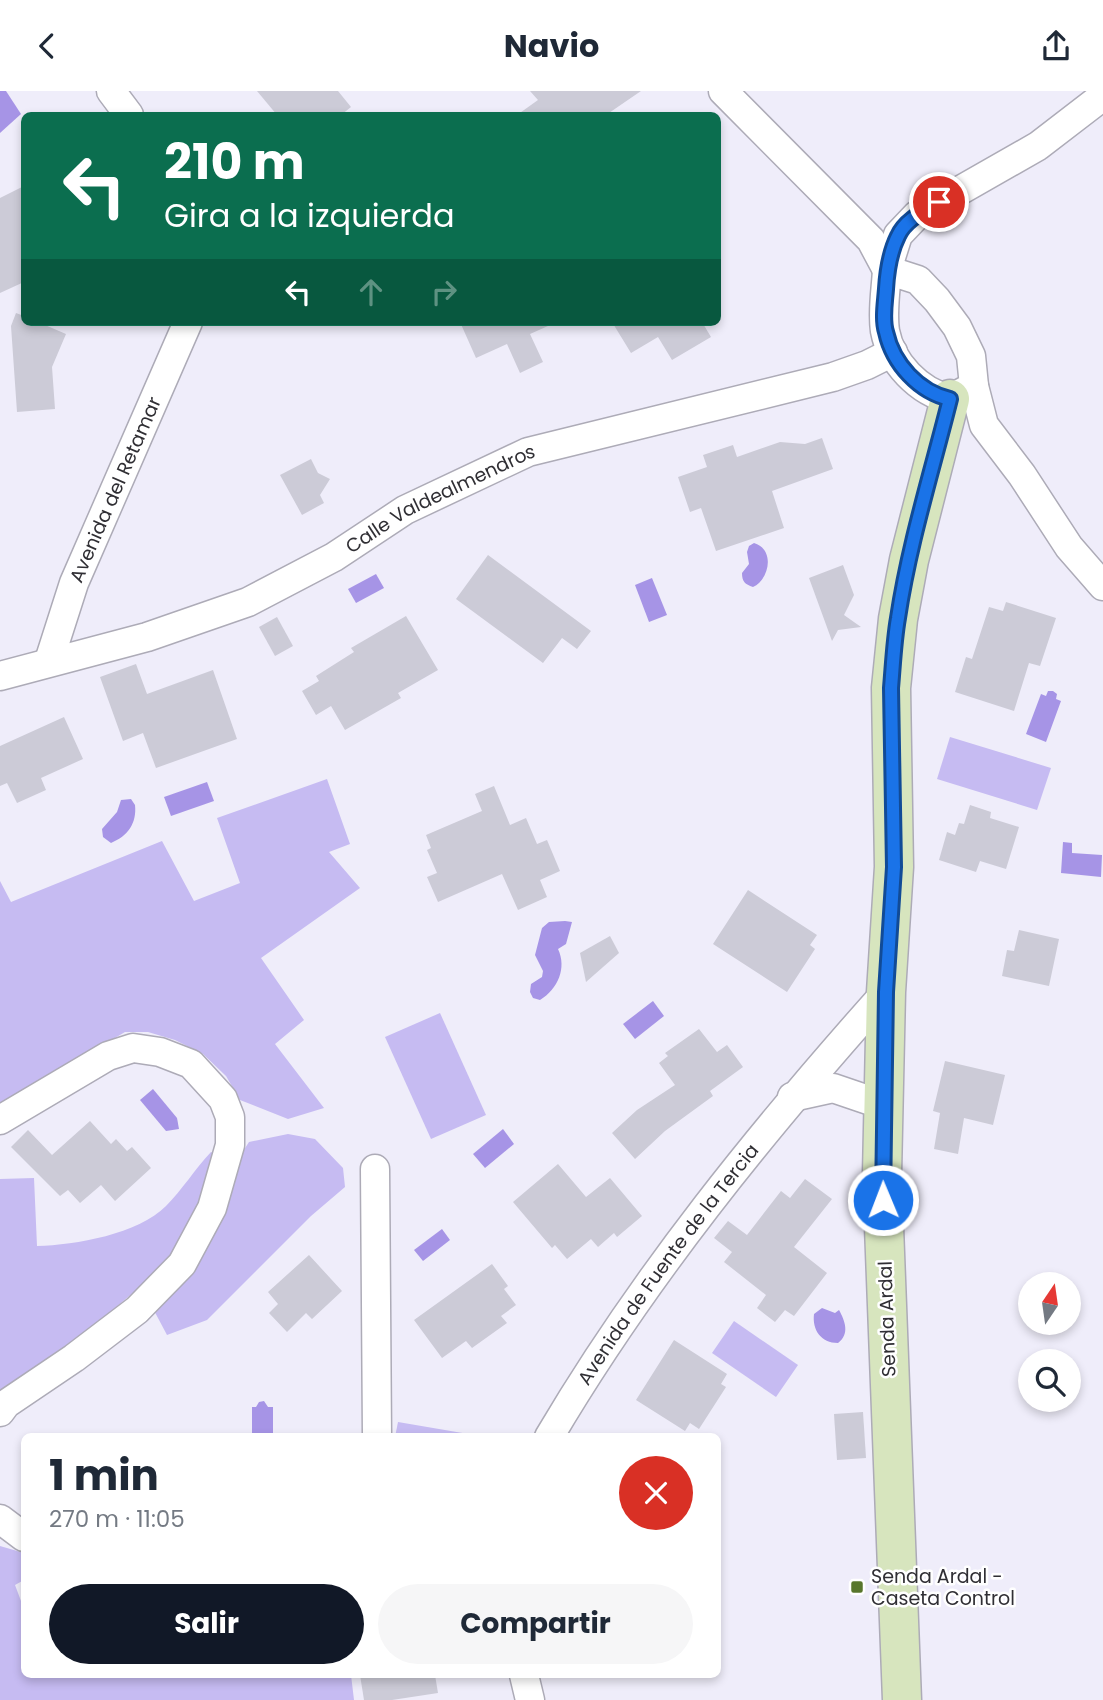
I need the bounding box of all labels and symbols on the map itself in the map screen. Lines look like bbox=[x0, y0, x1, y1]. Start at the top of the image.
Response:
pin bbox=[909, 172, 969, 232]
street label: Avenida del Retamar bbox=[62, 392, 167, 586]
street label: Calle Valdealmendros bbox=[340, 437, 538, 559]
street label: Avenida de Fuente de la Tercia bbox=[571, 1138, 765, 1390]
position arrow bbox=[846, 1163, 920, 1237]
street label: Senda Ardal bbox=[871, 1261, 903, 1377]
north arrow bbox=[1018, 1272, 1082, 1335]
place label: Senda Ardal - Caseta Control bbox=[871, 1563, 1015, 1612]
marker: Senda Ardal - Caseta Control bbox=[849, 1579, 865, 1595]

